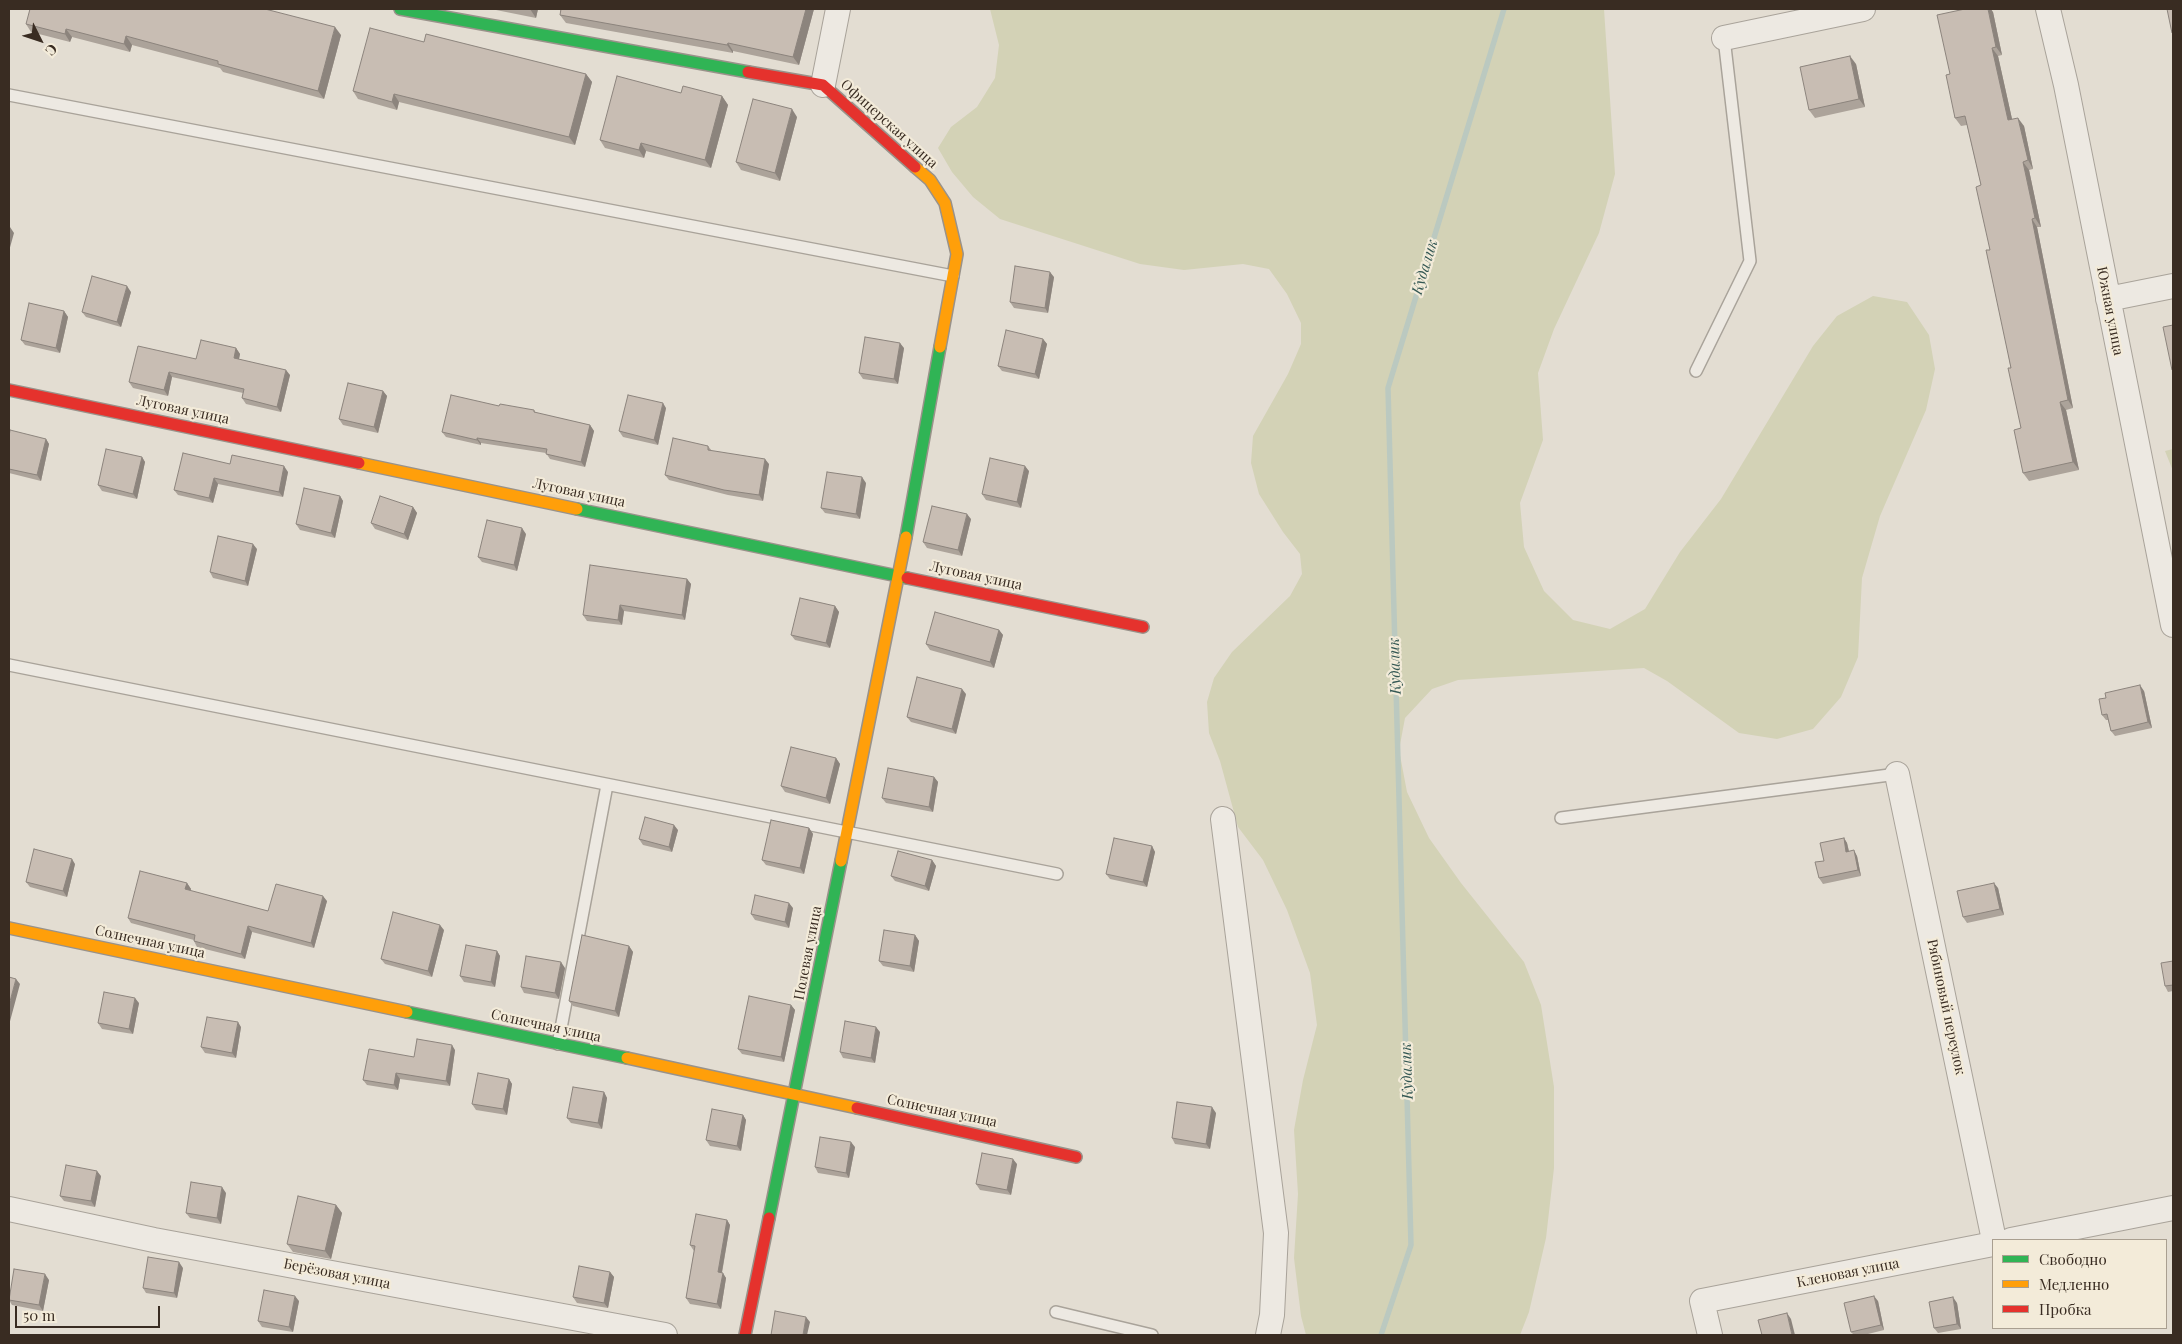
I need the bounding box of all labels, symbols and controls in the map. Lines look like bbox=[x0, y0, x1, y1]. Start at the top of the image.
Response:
north arrow bbox=[15, 15, 65, 65]
text: С bbox=[41, 40, 62, 60]
street label: Офицерская улица bbox=[837, 76, 941, 172]
water label: Кудалик bbox=[1408, 237, 1442, 297]
street label: Южная улица bbox=[2093, 265, 2127, 357]
street label: Луговая улица bbox=[135, 392, 231, 428]
street label: Луговая улица bbox=[531, 475, 627, 511]
street label: Луговая улица bbox=[928, 558, 1024, 594]
water label: Кудалик bbox=[1385, 637, 1405, 695]
street label: Полевая улица bbox=[791, 905, 825, 1001]
street label: Солнечная улица bbox=[93, 922, 207, 962]
street label: Рябиновый переулок bbox=[1923, 937, 1969, 1077]
street label: Солнечная улица bbox=[489, 1006, 603, 1046]
water label: Кудалик bbox=[1397, 1042, 1417, 1100]
street label: Солнечная улица bbox=[885, 1091, 999, 1131]
legend bbox=[1992, 1239, 2167, 1329]
text: Свободно bbox=[2039, 1249, 2107, 1269]
street label: Берёзовая улица bbox=[282, 1255, 392, 1293]
street label: Кленовая улица bbox=[1795, 1255, 1901, 1291]
text: Медленно bbox=[2039, 1274, 2109, 1294]
scale bar bbox=[18, 1296, 162, 1328]
text: Пробка bbox=[2039, 1299, 2092, 1319]
text: 50 m bbox=[23, 1305, 55, 1325]

